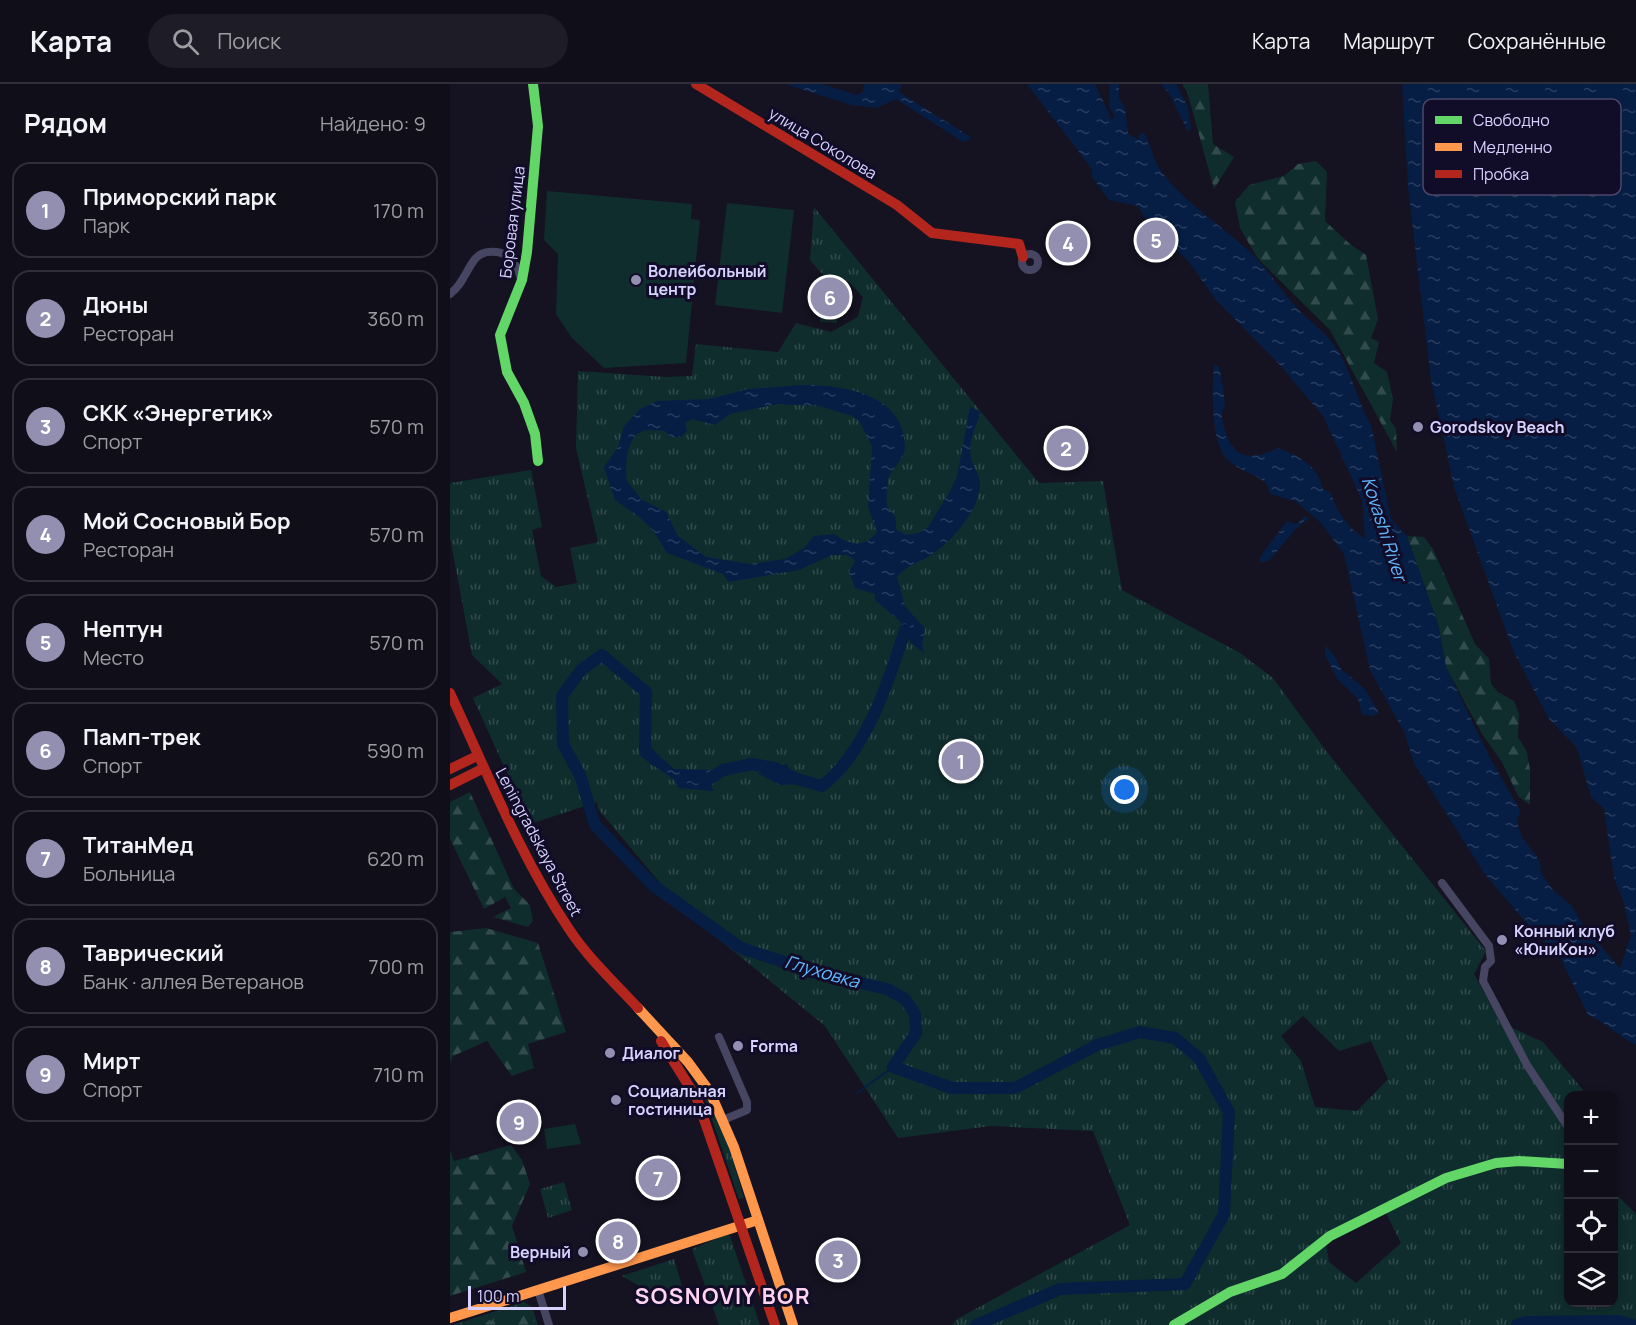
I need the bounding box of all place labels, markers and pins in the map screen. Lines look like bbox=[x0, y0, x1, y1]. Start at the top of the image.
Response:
pin: 5 bbox=[1136, 218, 1176, 262]
pin: 4 bbox=[1048, 220, 1088, 266]
place label: Волейбольный центр bbox=[648, 260, 767, 300]
marker: Волейбольный центр bbox=[629, 273, 643, 287]
pin: 6 bbox=[810, 274, 850, 320]
place label: Gorodskoy Beach bbox=[1430, 416, 1564, 438]
marker: Gorodskoy Beach bbox=[1411, 420, 1425, 434]
pin: 2 bbox=[1046, 426, 1086, 470]
pin: 1 bbox=[942, 738, 980, 784]
place label: Конный клуб «ЮниКон» bbox=[1514, 920, 1615, 960]
marker: Конный клуб «ЮниКон» bbox=[1495, 933, 1509, 947]
place label: Forma bbox=[750, 1035, 798, 1057]
marker: Forma bbox=[731, 1039, 745, 1053]
place label: Диалог bbox=[622, 1042, 681, 1064]
marker: Диалог bbox=[603, 1046, 617, 1060]
place label: Социальная гостиница bbox=[628, 1080, 726, 1120]
marker: Социальная гостиница bbox=[609, 1093, 623, 1107]
pin: 9 bbox=[500, 1100, 538, 1144]
pin: 7 bbox=[638, 1156, 678, 1200]
pin: 8 bbox=[598, 1218, 638, 1264]
pin: 3 bbox=[818, 1238, 858, 1282]
place label: Верный bbox=[510, 1241, 571, 1263]
marker: Верный bbox=[576, 1245, 590, 1259]

